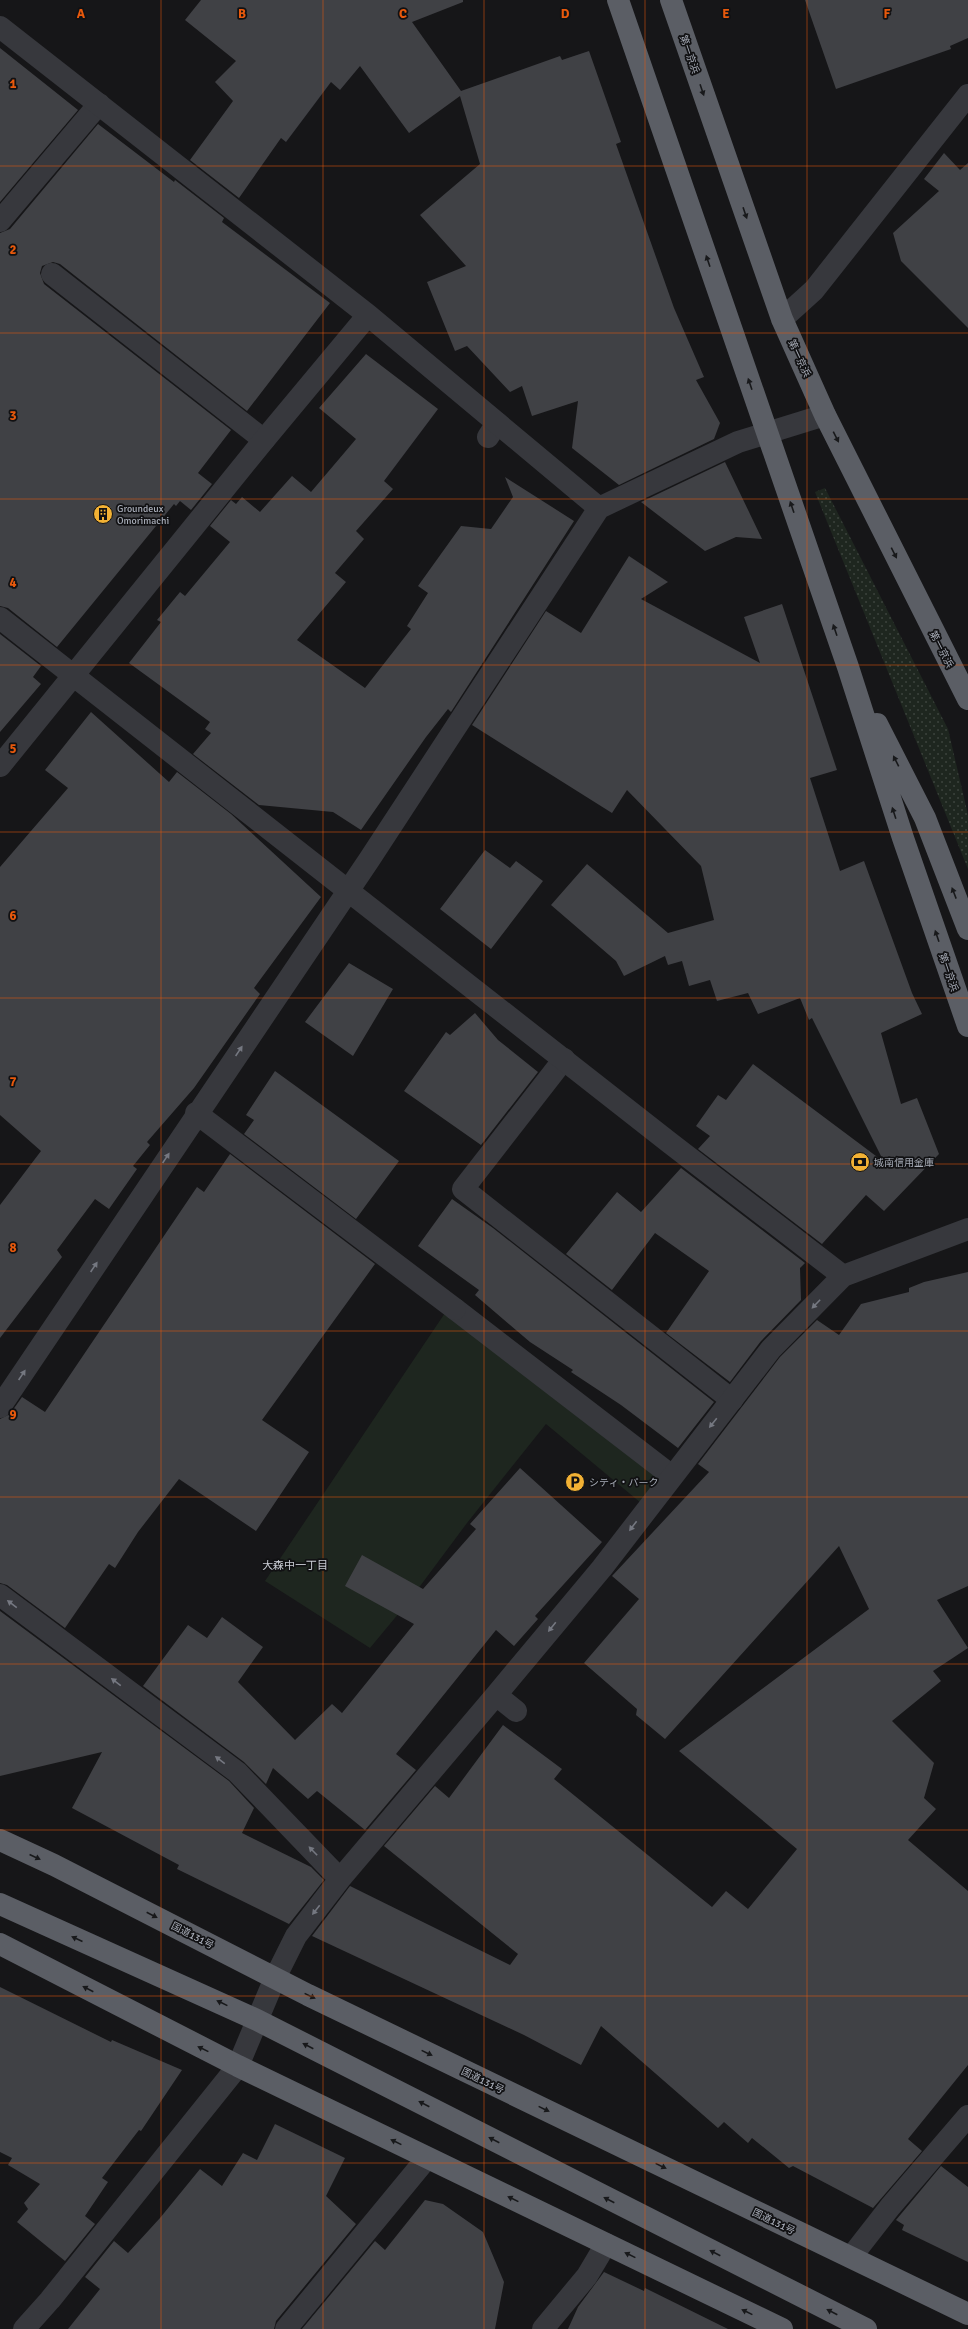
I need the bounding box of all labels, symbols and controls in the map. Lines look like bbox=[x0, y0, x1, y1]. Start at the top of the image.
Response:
text: A bbox=[77, 6, 86, 22]
text: B bbox=[238, 6, 246, 22]
text: C bbox=[399, 6, 407, 22]
text: D bbox=[561, 6, 570, 22]
text: E bbox=[722, 6, 730, 22]
text: F bbox=[884, 6, 891, 22]
street label: 第一京浜 bbox=[677, 33, 701, 75]
text: 1 bbox=[9, 76, 17, 92]
one-way arrow bbox=[700, 84, 706, 96]
one-way arrow bbox=[742, 207, 748, 219]
text: 2 bbox=[9, 242, 17, 258]
one-way arrow bbox=[704, 255, 710, 267]
street label: 第一京浜 bbox=[785, 338, 813, 379]
one-way arrow bbox=[747, 378, 753, 390]
text: 3 bbox=[9, 408, 17, 424]
one-way arrow bbox=[833, 431, 839, 442]
one-way arrow bbox=[789, 501, 795, 513]
building icon: Groundeux Omorimachi bbox=[92, 503, 114, 525]
place label: Groundeux Omorimachi bbox=[117, 503, 169, 527]
one-way arrow bbox=[891, 547, 897, 559]
text: 4 bbox=[9, 575, 17, 591]
one-way arrow bbox=[831, 624, 837, 636]
street label: 第一京浜 bbox=[927, 629, 956, 670]
text: 5 bbox=[9, 741, 17, 757]
one-way arrow bbox=[893, 756, 899, 767]
one-way arrow bbox=[891, 807, 897, 819]
one-way arrow bbox=[950, 887, 956, 899]
text: 6 bbox=[9, 908, 17, 924]
one-way arrow bbox=[933, 930, 939, 942]
street label: 第一京浜 bbox=[936, 951, 960, 993]
one-way arrow bbox=[235, 1046, 243, 1056]
text: 7 bbox=[9, 1074, 17, 1090]
bank icon: 城南信用金庫 bbox=[849, 1151, 871, 1173]
one-way arrow bbox=[162, 1153, 170, 1164]
place label: 城南信用金庫 bbox=[874, 1157, 934, 1169]
text: 8 bbox=[9, 1240, 17, 1256]
one-way arrow bbox=[90, 1261, 98, 1272]
one-way arrow bbox=[811, 1299, 821, 1309]
one-way arrow bbox=[18, 1370, 26, 1380]
text: 9 bbox=[9, 1407, 17, 1423]
one-way arrow bbox=[709, 1418, 718, 1429]
parking icon: シティ・パーク bbox=[564, 1471, 586, 1493]
place label: シティ・パーク bbox=[589, 1477, 658, 1489]
one-way arrow bbox=[630, 1521, 638, 1531]
district label: 大森中一丁目 bbox=[262, 1559, 328, 1572]
one-way arrow bbox=[7, 1600, 18, 1608]
one-way arrow bbox=[548, 1622, 557, 1633]
one-way arrow bbox=[111, 1678, 122, 1686]
one-way arrow bbox=[215, 1756, 226, 1764]
one-way arrow bbox=[308, 1846, 317, 1856]
one-way arrow bbox=[30, 1854, 41, 1860]
one-way arrow bbox=[311, 1905, 320, 1916]
one-way arrow bbox=[146, 1912, 157, 1918]
street label: 国道131号 bbox=[169, 1920, 216, 1952]
one-way arrow bbox=[72, 1936, 83, 1942]
one-way arrow bbox=[82, 1986, 94, 1992]
one-way arrow bbox=[304, 1993, 315, 1999]
one-way arrow bbox=[216, 2000, 227, 2006]
one-way arrow bbox=[302, 2043, 314, 2049]
one-way arrow bbox=[198, 2045, 209, 2052]
one-way arrow bbox=[421, 2050, 432, 2056]
street label: 国道131号 bbox=[459, 2065, 506, 2096]
one-way arrow bbox=[418, 2101, 430, 2107]
one-way arrow bbox=[538, 2106, 549, 2112]
one-way arrow bbox=[488, 2137, 500, 2143]
one-way arrow bbox=[390, 2139, 401, 2146]
one-way arrow bbox=[655, 2163, 666, 2169]
one-way arrow bbox=[507, 2196, 519, 2202]
one-way arrow bbox=[604, 2197, 615, 2203]
street label: 国道131号 bbox=[750, 2206, 797, 2237]
one-way arrow bbox=[710, 2250, 721, 2257]
one-way arrow bbox=[624, 2252, 636, 2258]
one-way arrow bbox=[826, 2308, 837, 2315]
one-way arrow bbox=[741, 2309, 753, 2315]

